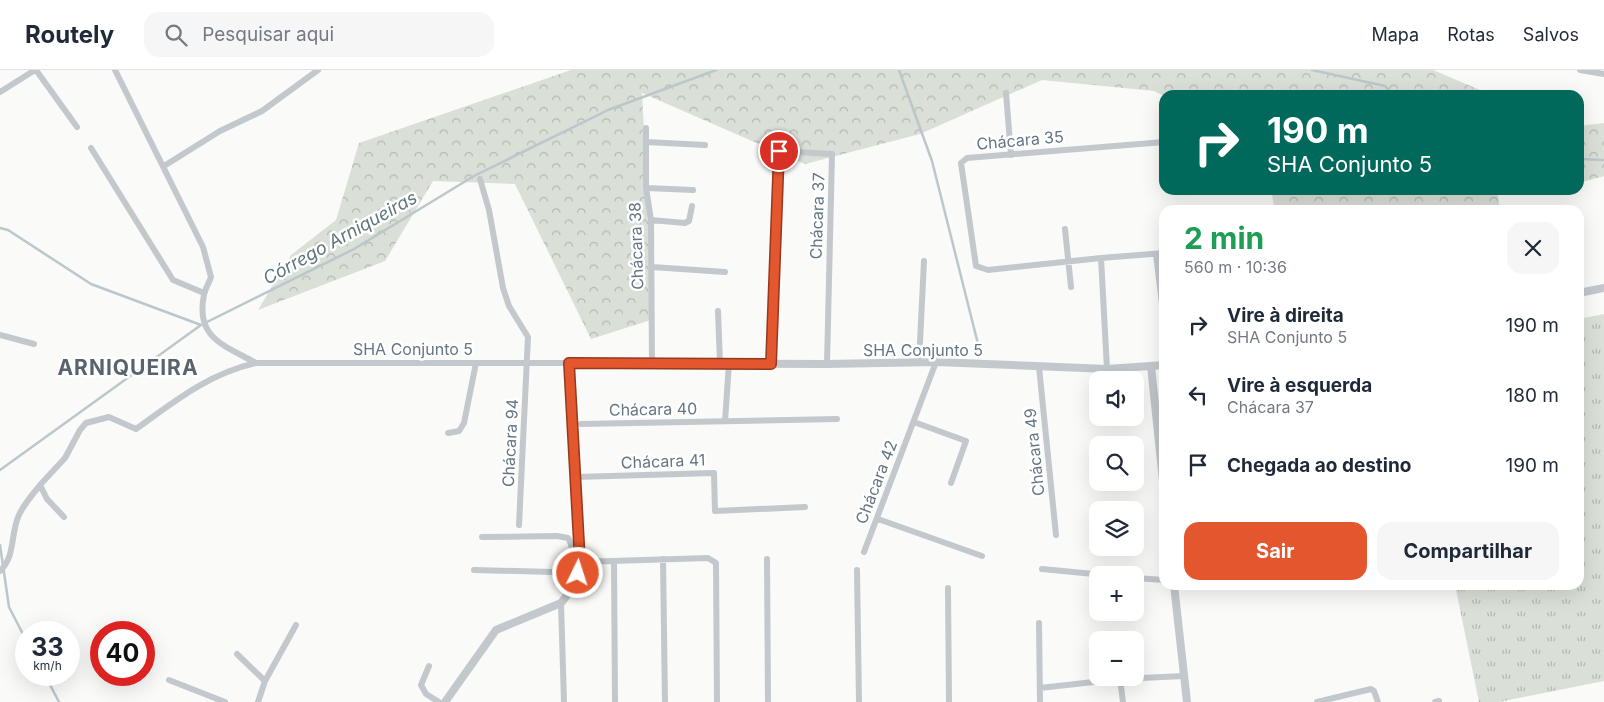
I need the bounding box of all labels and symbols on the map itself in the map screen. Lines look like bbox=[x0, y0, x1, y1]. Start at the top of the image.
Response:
street label: Chácara 35 bbox=[976, 126, 1064, 154]
pin bbox=[758, 130, 800, 172]
street label: Chácara 37 bbox=[805, 172, 829, 260]
water label: Córrego Arniqueiras bbox=[259, 187, 420, 289]
street label: Chácara 38 bbox=[624, 202, 648, 290]
street label: SHA Conjunto 5 bbox=[353, 339, 473, 359]
street label: SHA Conjunto 5 bbox=[863, 340, 983, 360]
district label: ARNIQUEIRA bbox=[57, 355, 199, 380]
street label: Chácara 94 bbox=[498, 398, 522, 488]
street label: Chácara 40 bbox=[609, 398, 697, 420]
street label: Chácara 49 bbox=[1019, 407, 1049, 497]
street label: Chácara 42 bbox=[851, 437, 901, 527]
street label: Chácara 41 bbox=[620, 450, 706, 472]
position arrow bbox=[551, 546, 603, 598]
speed limit sign: 40 bbox=[90, 621, 155, 686]

